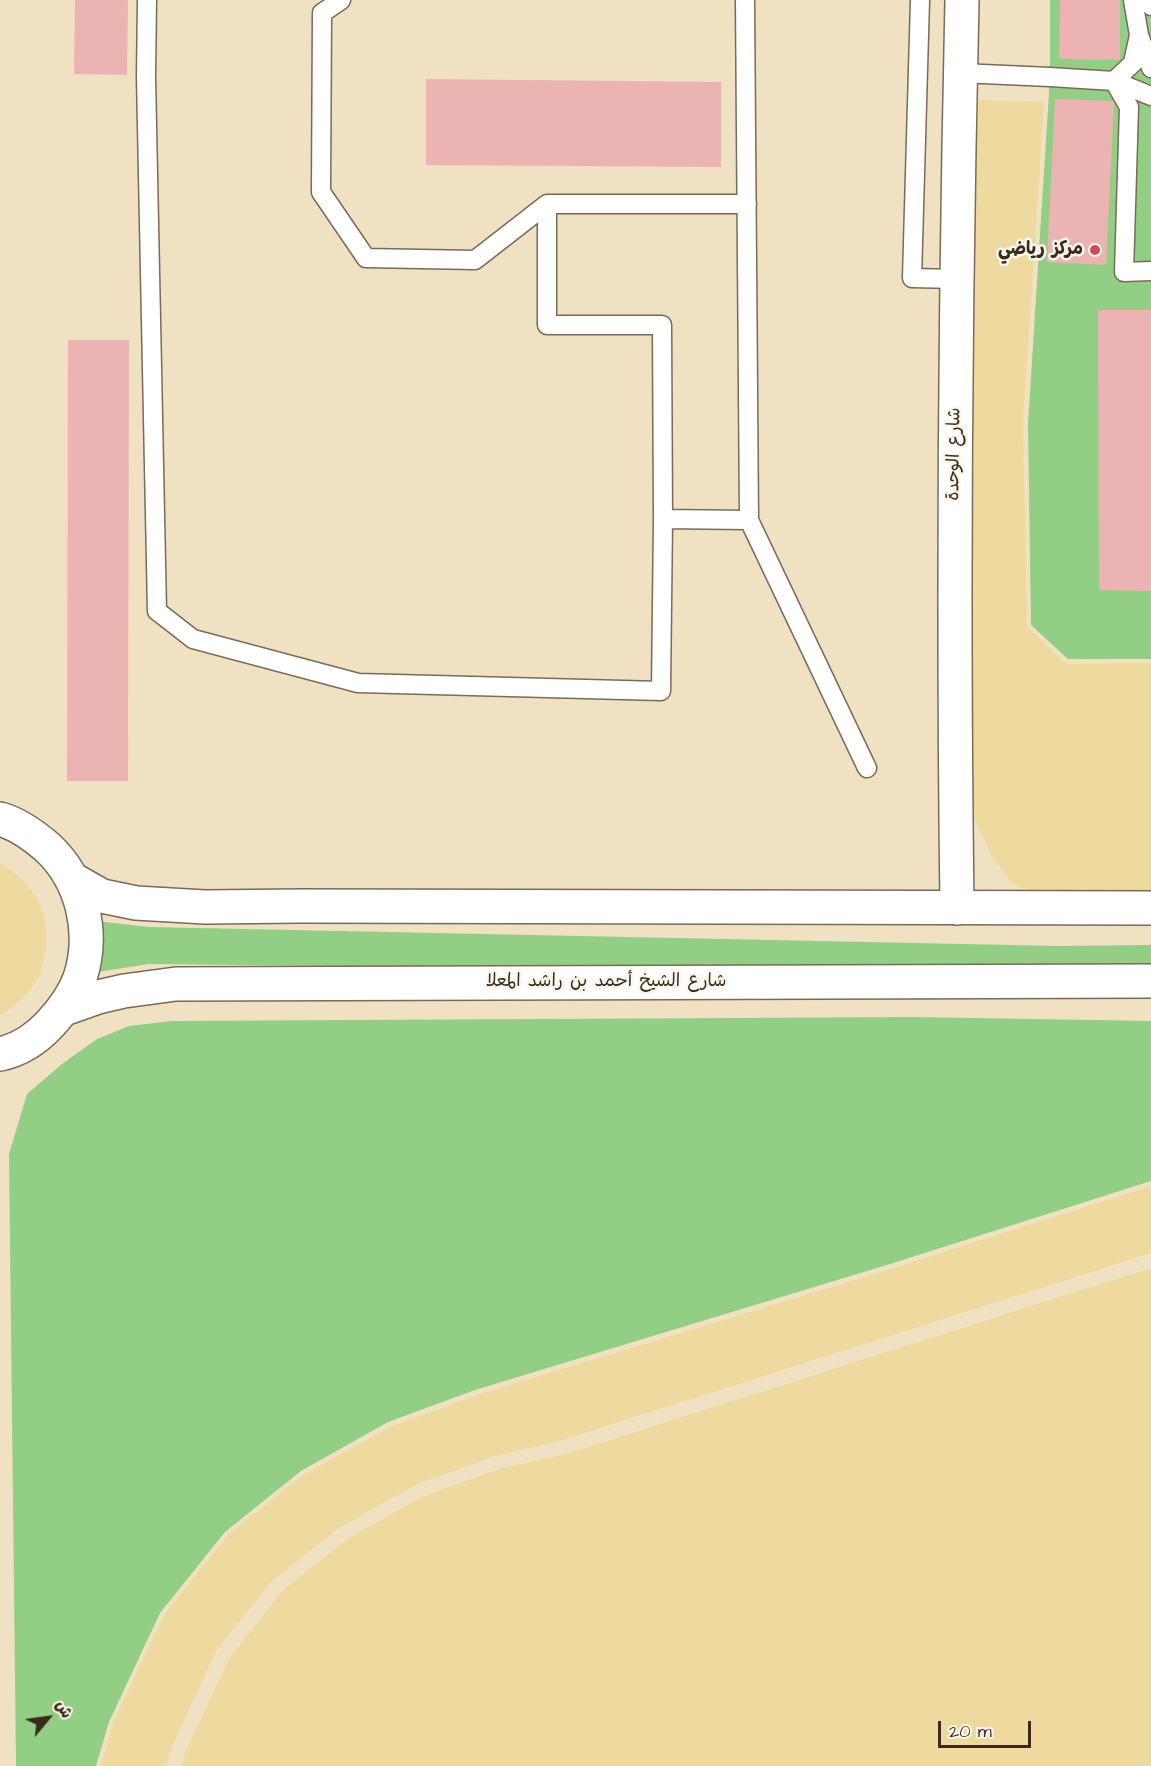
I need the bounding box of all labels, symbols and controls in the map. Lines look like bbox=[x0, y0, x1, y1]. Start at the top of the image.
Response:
place label: مركز رياضي bbox=[998, 239, 1083, 261]
marker: مركز رياضي bbox=[1088, 243, 1102, 257]
street label: شارع الوحدة bbox=[943, 407, 967, 501]
street label: شارع الشيخ أحمد بن راشد المعلا bbox=[486, 971, 726, 993]
north arrow bbox=[18, 1688, 78, 1748]
text: ش bbox=[50, 1696, 78, 1722]
scale bar bbox=[941, 1709, 1034, 1747]
text: 20 m bbox=[949, 1719, 992, 1744]

